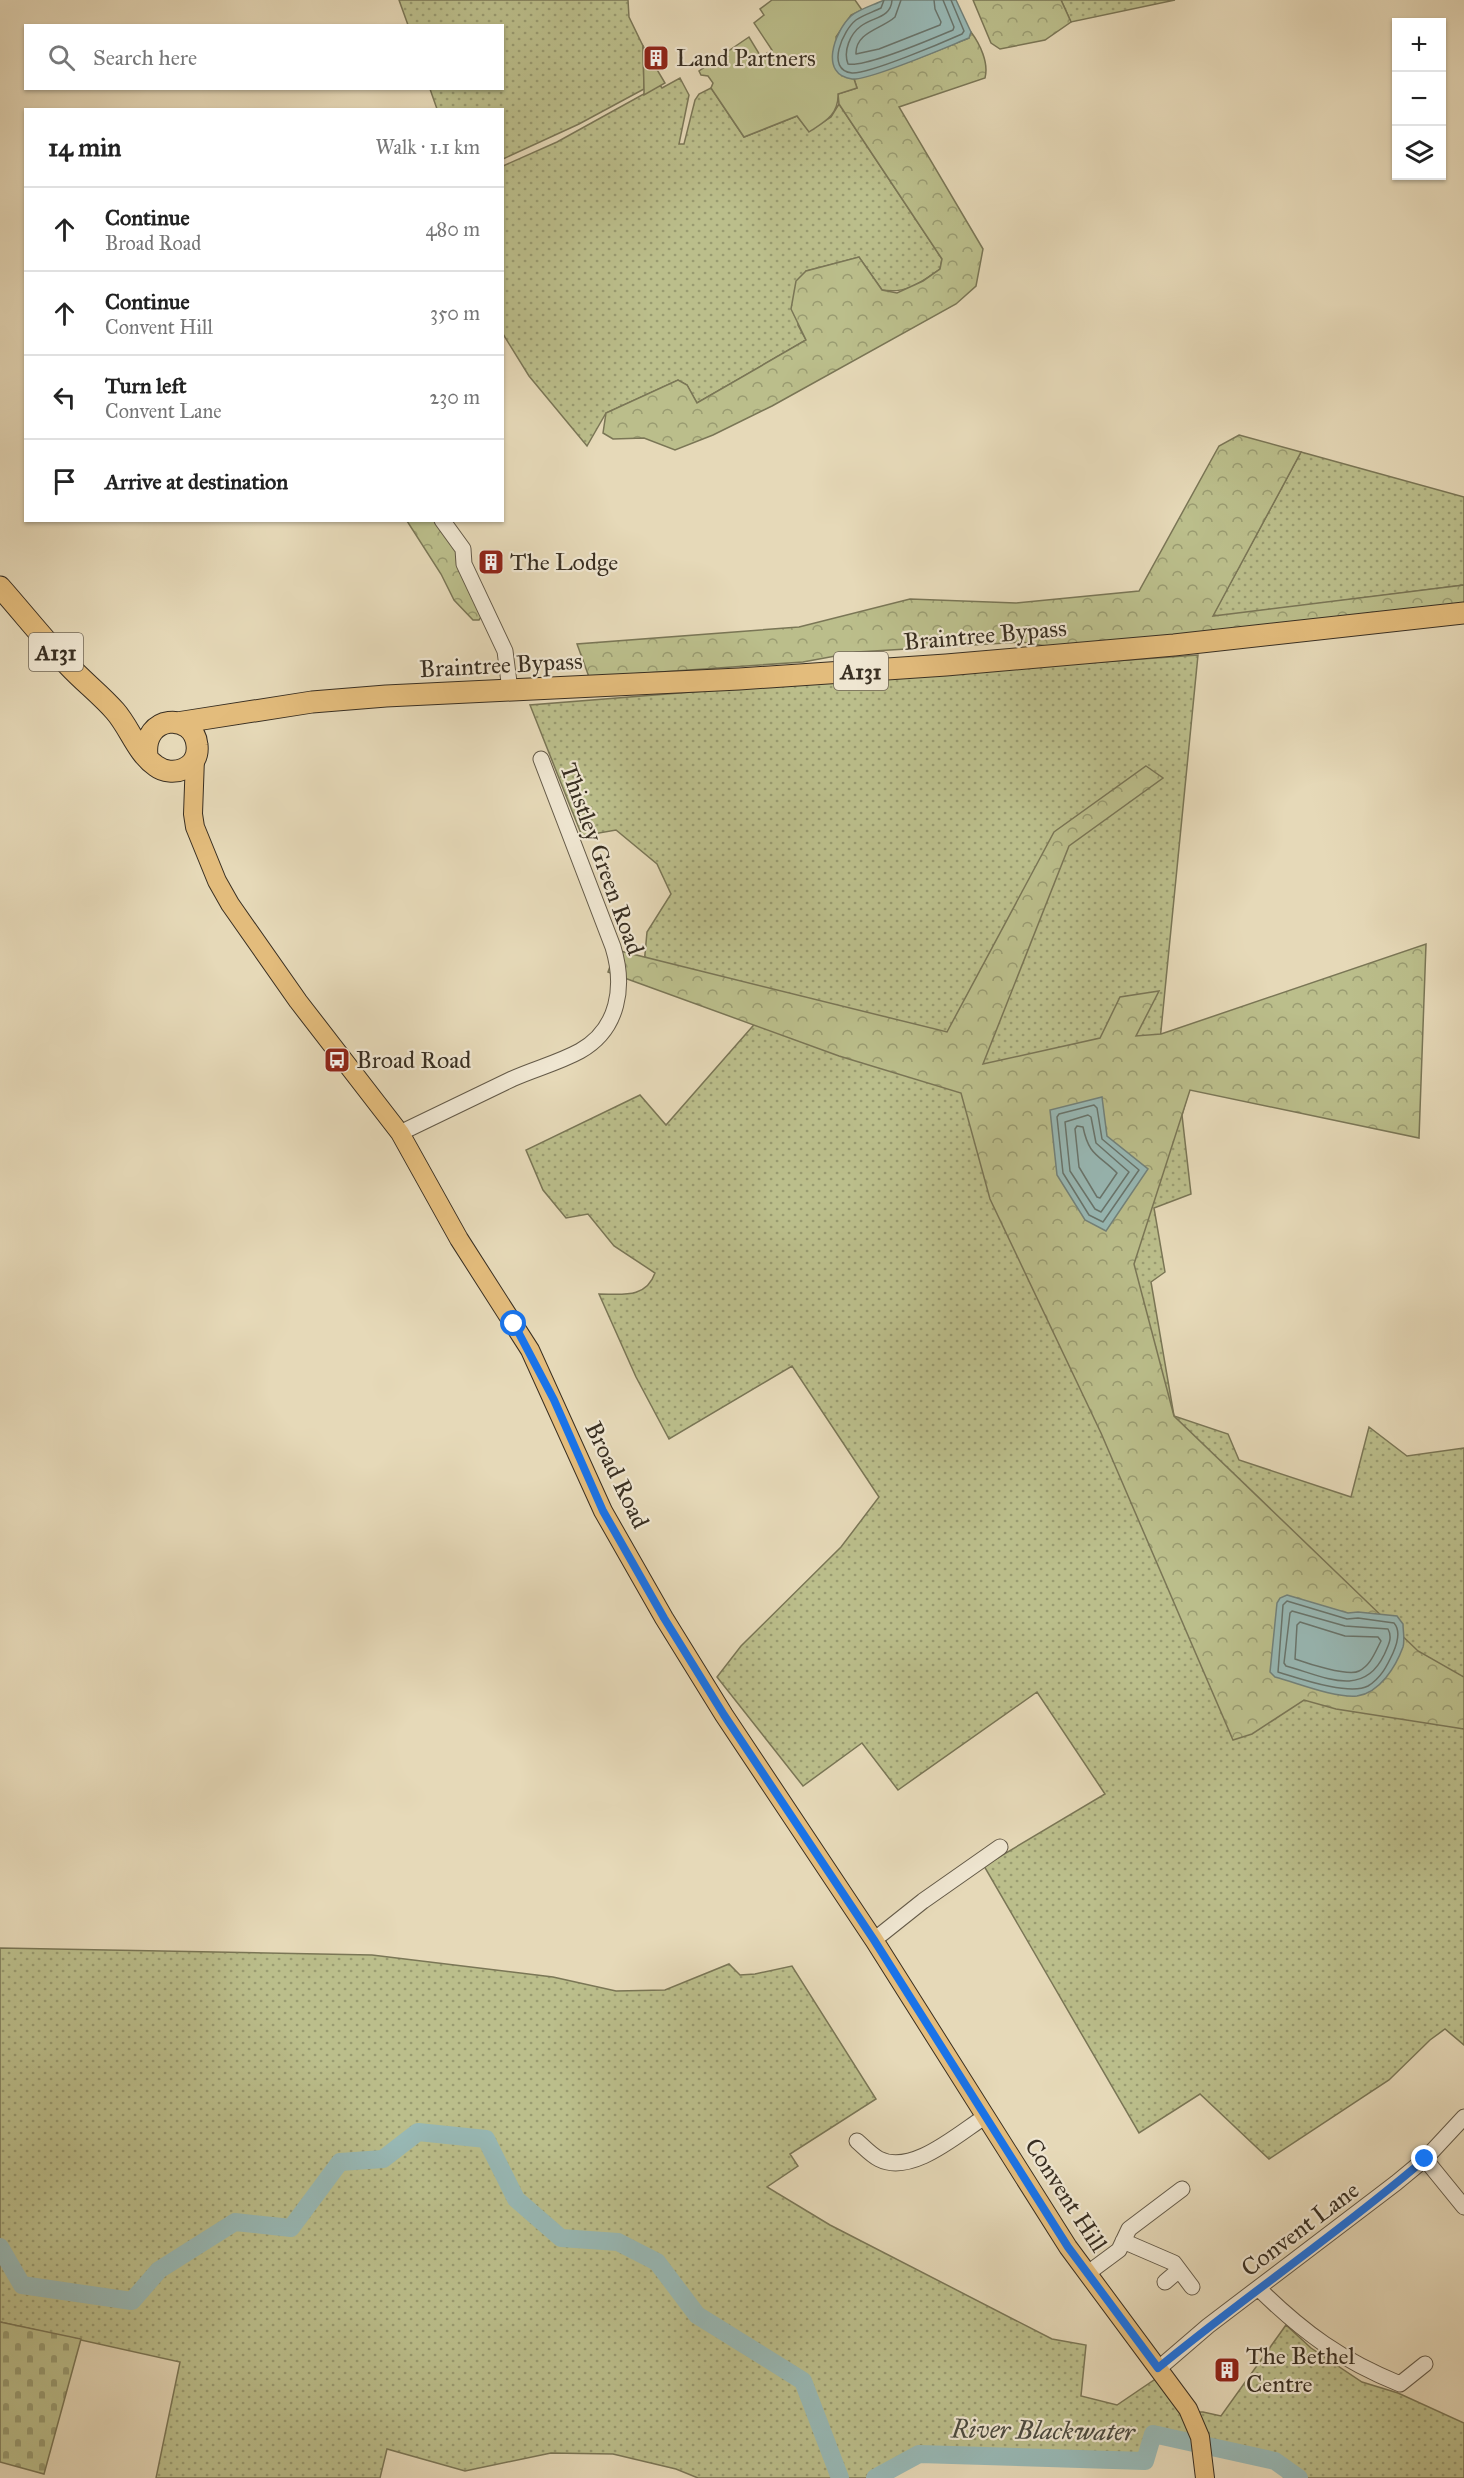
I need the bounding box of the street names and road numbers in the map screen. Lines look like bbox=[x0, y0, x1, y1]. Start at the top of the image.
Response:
street label: Braintree Bypass bbox=[902, 613, 1068, 657]
road number: A131 bbox=[29, 633, 83, 671]
street label: Braintree Bypass bbox=[419, 646, 583, 684]
road number: A131 bbox=[834, 652, 888, 690]
street label: Thistley Green Road bbox=[553, 759, 651, 959]
street label: Broad Road bbox=[578, 1417, 656, 1533]
street label: Convent Hill bbox=[1018, 2133, 1114, 2258]
street label: Convent Lane bbox=[1235, 2175, 1365, 2283]

